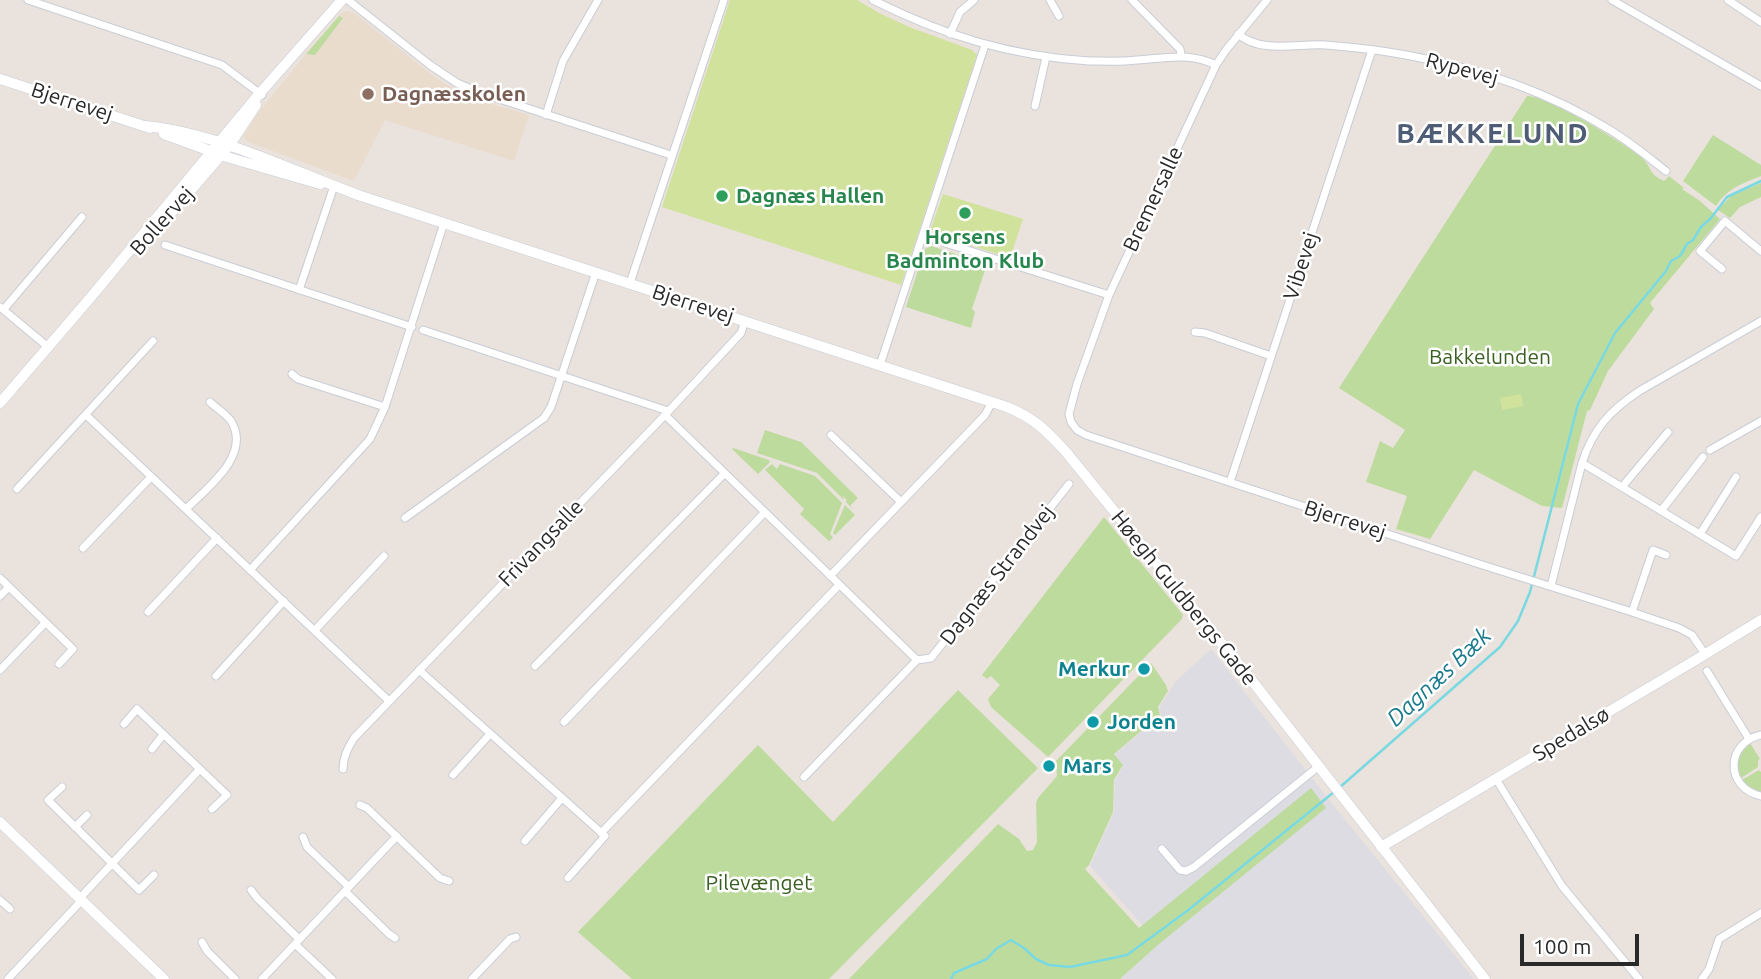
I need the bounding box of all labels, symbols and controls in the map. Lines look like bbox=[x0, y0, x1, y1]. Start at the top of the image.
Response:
street label: Rypevej bbox=[1423, 47, 1501, 91]
street label: Bjerrevej bbox=[28, 77, 116, 127]
place label: Dagnæsskolen bbox=[382, 81, 526, 107]
marker: Dagnæsskolen bbox=[360, 86, 376, 102]
district label: BÆKKELUND bbox=[1397, 117, 1589, 151]
street label: Bremersalle bbox=[1118, 142, 1188, 256]
street label: Bollervej bbox=[125, 182, 199, 260]
place label: Dagnæs Hallen bbox=[736, 183, 884, 209]
marker: Dagnæs Hallen bbox=[714, 188, 730, 204]
marker: Horsens Badminton Klub bbox=[957, 205, 973, 221]
place label: Horsens Badminton Klub bbox=[886, 224, 1044, 274]
street label: Vibevej bbox=[1278, 229, 1324, 303]
street label: Bjerrevej bbox=[649, 279, 737, 329]
park label: Bakkelunden bbox=[1429, 344, 1551, 370]
street label: Frivangsalle bbox=[493, 494, 589, 592]
street label: Bjerrevej bbox=[1301, 495, 1389, 545]
street label: Dagnæs Strandvej bbox=[935, 500, 1059, 650]
street label: Høegh Guldbergs Gade bbox=[1106, 506, 1262, 690]
water label: Dagnæs Bæk bbox=[1381, 622, 1497, 732]
place label: Merkur bbox=[1058, 656, 1130, 682]
marker: Merkur bbox=[1136, 661, 1152, 677]
street label: Spedalsø bbox=[1528, 701, 1614, 767]
place label: Jorden bbox=[1107, 709, 1176, 735]
marker: Jorden bbox=[1085, 714, 1101, 730]
place label: Mars bbox=[1063, 753, 1112, 779]
marker: Mars bbox=[1041, 758, 1057, 774]
park label: Pilevænget bbox=[706, 870, 812, 896]
scale bar bbox=[1523, 920, 1642, 964]
text: 100 m bbox=[1533, 934, 1591, 958]

